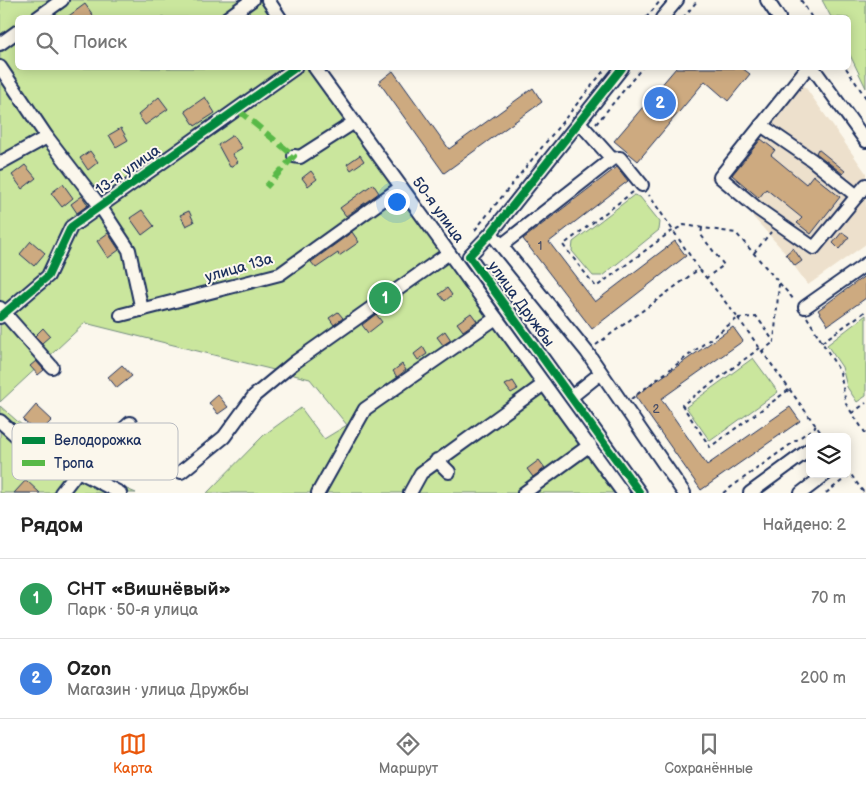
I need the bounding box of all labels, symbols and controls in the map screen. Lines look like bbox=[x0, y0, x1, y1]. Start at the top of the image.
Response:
search box bbox=[15, 15, 851, 70]
icon: search bbox=[33, 29, 61, 57]
text: Поиск bbox=[73, 31, 127, 54]
pin: 2 bbox=[644, 84, 676, 122]
street label: 13-я улица bbox=[92, 141, 164, 199]
street label: 50-я улица bbox=[408, 173, 468, 247]
your location bbox=[384, 189, 410, 215]
house number: 1 bbox=[538, 239, 542, 254]
street label: улица 13а bbox=[203, 249, 275, 287]
street label: улица Дружбы bbox=[484, 258, 558, 350]
pin: 1 bbox=[369, 279, 401, 317]
house number: 2 bbox=[652, 402, 660, 417]
legend bbox=[12, 423, 178, 480]
text: Велодорожка bbox=[54, 432, 142, 449]
map controls bbox=[806, 433, 851, 478]
button: layers bbox=[806, 433, 851, 478]
text: Тропа bbox=[54, 455, 94, 472]
text: Рядом bbox=[20, 513, 83, 538]
text: Найдено: 2 bbox=[762, 516, 846, 535]
text: СНТ «Вишнёвый» bbox=[67, 578, 231, 601]
text: 1 bbox=[33, 589, 39, 608]
text: 70 m bbox=[811, 589, 846, 608]
text: Парк · 50-я улица bbox=[67, 601, 198, 620]
text: Ozon bbox=[67, 658, 111, 681]
text: 2 bbox=[31, 669, 41, 688]
text: 200 m bbox=[800, 669, 846, 688]
text: Магазин · улица Дружбы bbox=[67, 681, 249, 700]
tab: Карта bbox=[113, 730, 153, 777]
tab: Маршрут bbox=[379, 730, 438, 777]
tab: Сохранённые bbox=[664, 730, 753, 777]

